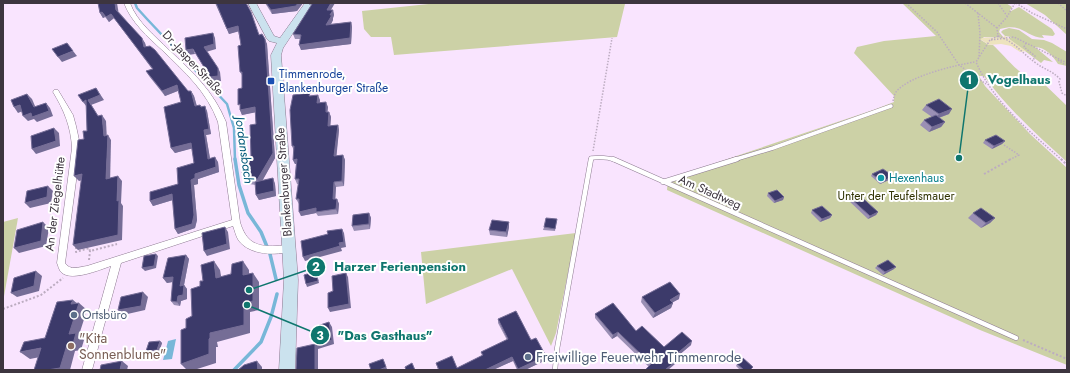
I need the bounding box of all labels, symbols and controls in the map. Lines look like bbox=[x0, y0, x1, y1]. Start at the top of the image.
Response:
street label: Dr.-Jasper-Straße bbox=[158, 26, 228, 100]
place label: Timmenrode, Blankenburger Straße bbox=[279, 65, 388, 97]
callout: Vogelhaus bbox=[959, 67, 1058, 92]
text: Vogelhaus bbox=[987, 70, 1051, 89]
text: 1 bbox=[966, 71, 972, 89]
marker: Timmenrode, Blankenburger Straße bbox=[266, 76, 276, 86]
water label: Jordansbach bbox=[230, 112, 259, 185]
street label: Blankenburger Straße bbox=[271, 127, 297, 237]
street label: An der Ziegelhütte bbox=[40, 156, 70, 252]
place label: Hexenhaus bbox=[889, 169, 944, 187]
street label: Am Stadtweg bbox=[676, 170, 744, 214]
marker: Hexenhaus bbox=[876, 173, 886, 183]
park label: Unter der Teufelsmauer bbox=[837, 187, 955, 205]
callout: Harzer Ferienpension bbox=[306, 254, 474, 279]
text: Harzer Ferienpension bbox=[334, 257, 466, 276]
text: 2 bbox=[312, 258, 320, 276]
place label: Ortsbüro bbox=[82, 306, 127, 324]
marker: Ortsbüro bbox=[69, 310, 79, 320]
callout: "Das Gasthaus" bbox=[310, 323, 441, 348]
text: "Das Gasthaus" bbox=[338, 326, 433, 345]
text: 3 bbox=[316, 327, 324, 345]
place label: "Kita Sonnenblume" bbox=[79, 328, 166, 364]
marker: "Kita Sonnenblume" bbox=[66, 341, 76, 351]
place label: Freiwillige Feuerwehr Timmenrode bbox=[536, 347, 741, 367]
marker: Freiwillige Feuerwehr Timmenrode bbox=[523, 352, 533, 362]

